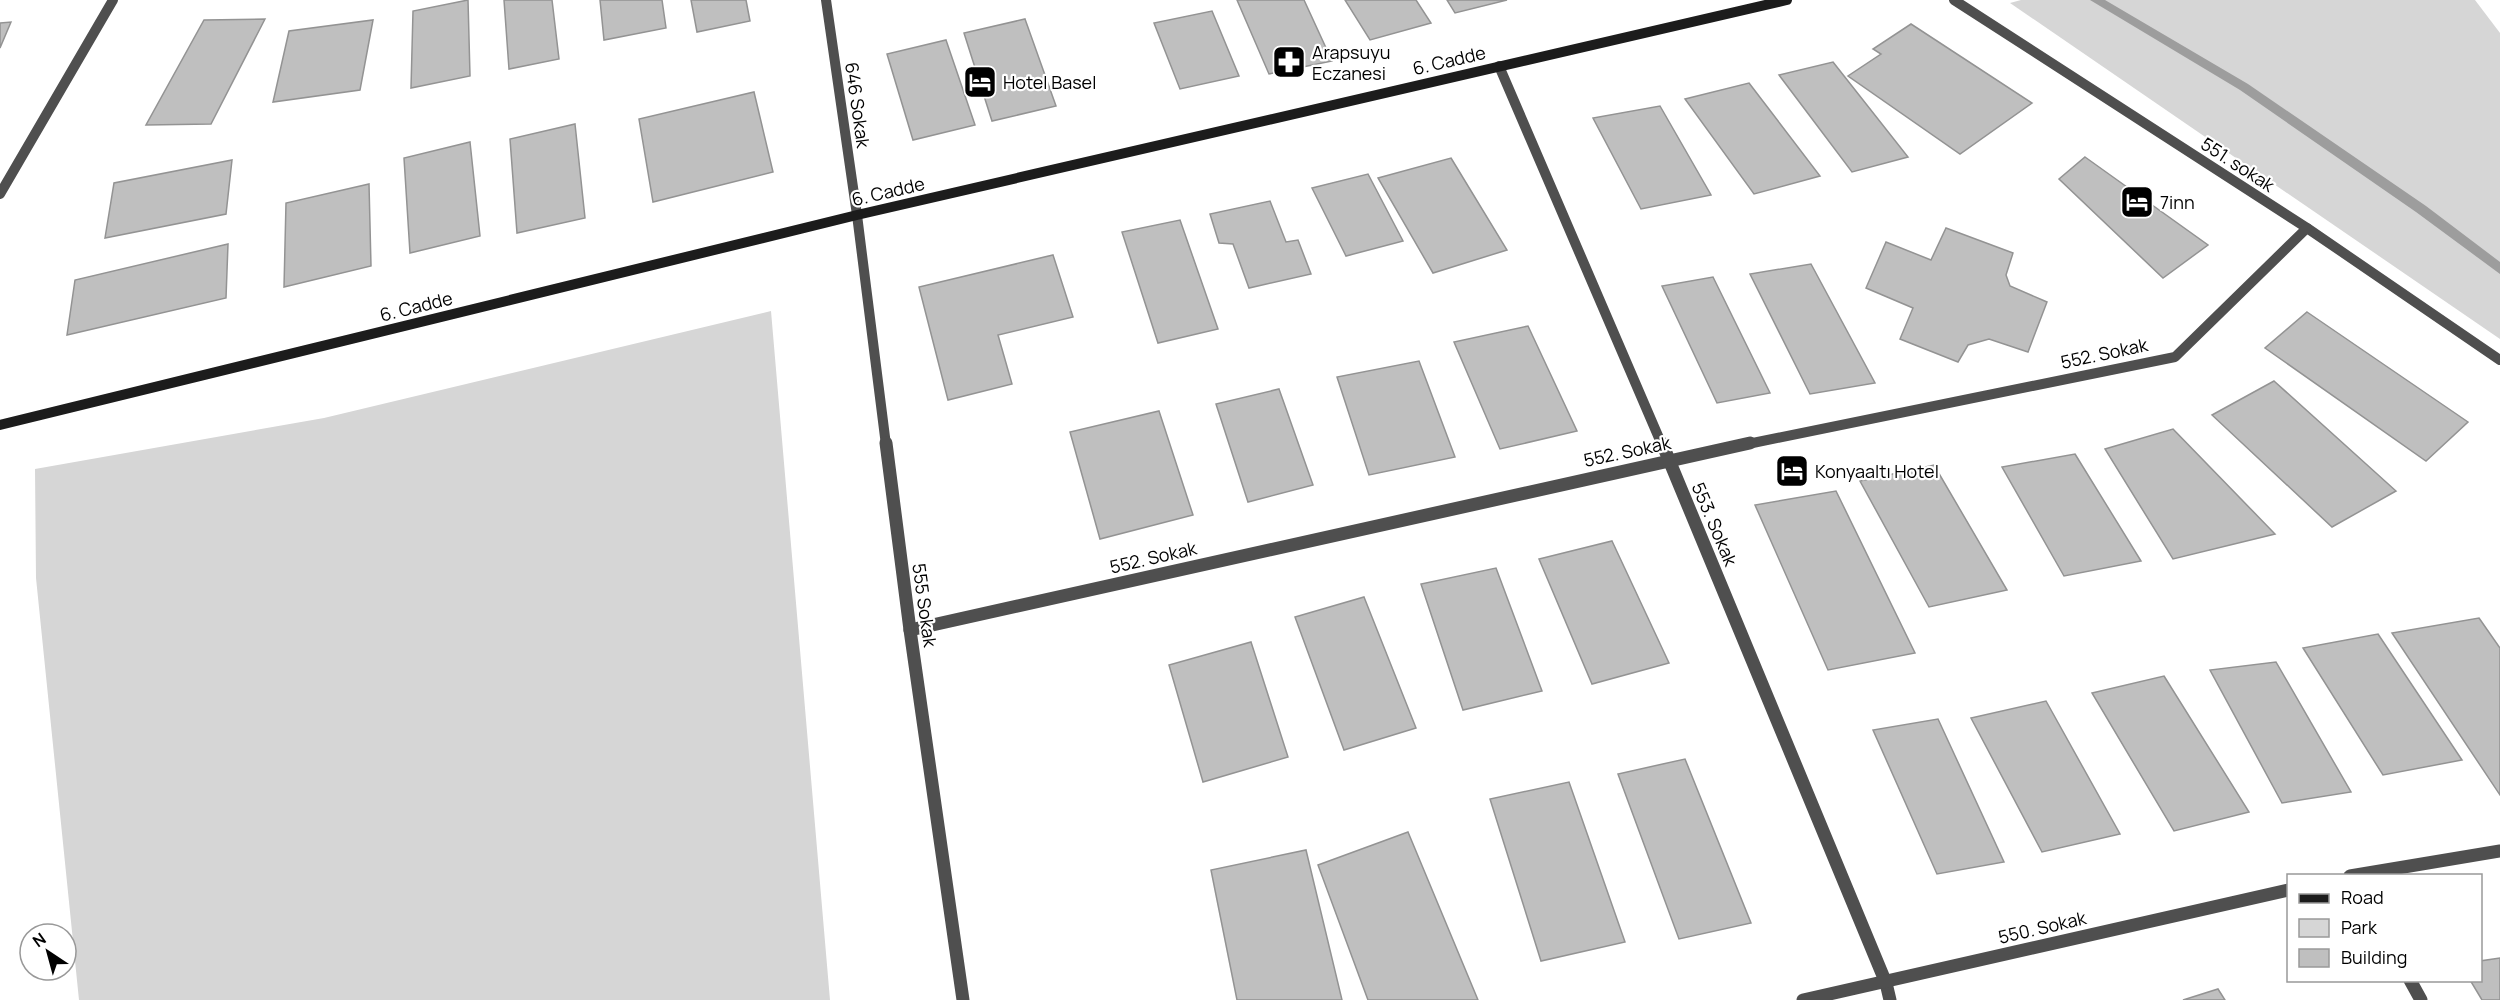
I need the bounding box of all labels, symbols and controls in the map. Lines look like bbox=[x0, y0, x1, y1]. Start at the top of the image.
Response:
place label: Arapsuyu Eczanesi bbox=[1312, 40, 1390, 85]
street label: 6. Cadde bbox=[1410, 40, 1488, 80]
pharmacy icon: Arapsuyu Eczanesi bbox=[1271, 44, 1307, 80]
street label: 646 Sokak bbox=[840, 61, 876, 150]
hotel icon: Hotel Basel bbox=[962, 64, 998, 100]
place label: Hotel Basel bbox=[1003, 70, 1096, 94]
street label: 551. sokak bbox=[2197, 131, 2280, 197]
street label: 6. Cadde bbox=[849, 171, 927, 211]
hotel icon: 7inn bbox=[2119, 184, 2155, 220]
place label: 7inn bbox=[2160, 190, 2195, 214]
street label: 6. Cadde bbox=[377, 285, 455, 327]
street label: 552. Sokak bbox=[2058, 332, 2151, 374]
street label: 552. Sokak bbox=[1581, 430, 1674, 472]
hotel icon: Konyaaltı Hotel bbox=[1774, 453, 1810, 489]
place label: Konyaaltı Hotel bbox=[1815, 459, 1939, 483]
street label: 553. Sokak bbox=[1687, 479, 1744, 570]
street label: 552. Sokak bbox=[1107, 535, 1200, 579]
street label: 555 Sokak bbox=[907, 562, 943, 650]
legend bbox=[2287, 874, 2482, 982]
text: Road bbox=[2341, 885, 2384, 909]
street label: 550. Sokak bbox=[1996, 905, 2089, 949]
text: Park bbox=[2341, 915, 2378, 939]
north arrow bbox=[18, 922, 78, 982]
text: N bbox=[28, 928, 50, 952]
text: Building bbox=[2341, 945, 2407, 969]

